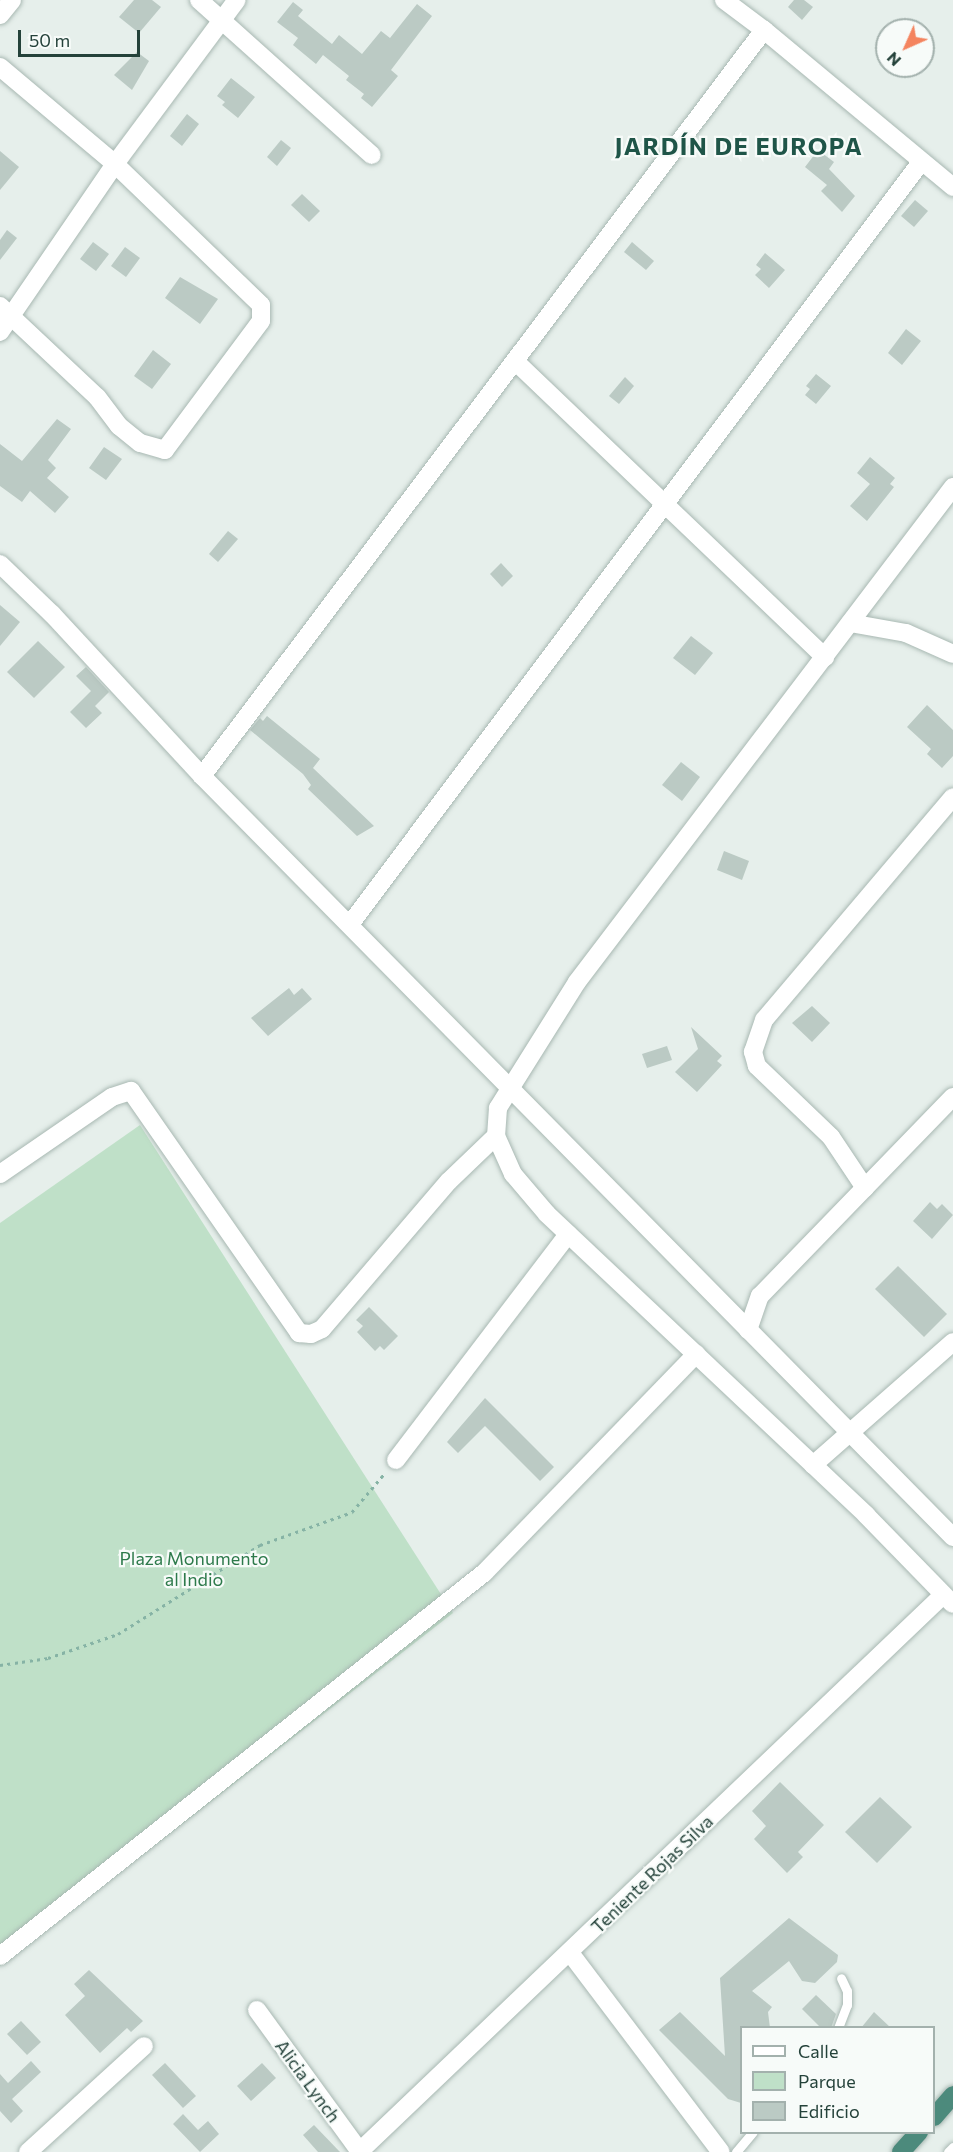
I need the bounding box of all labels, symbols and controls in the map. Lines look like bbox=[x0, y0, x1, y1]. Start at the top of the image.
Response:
scale bar bbox=[21, 18, 142, 56]
north arrow bbox=[875, 18, 935, 78]
text: 50 m bbox=[29, 29, 70, 51]
text: N bbox=[882, 49, 904, 71]
district label: JARDÍN DE EUROPA bbox=[615, 132, 863, 160]
park label: Plaza Monumento al Indio bbox=[120, 1548, 268, 1590]
street label: Teniente Rojas Silva bbox=[587, 1810, 717, 1938]
legend bbox=[740, 2026, 935, 2134]
street label: Alicia Lynch bbox=[271, 2036, 345, 2126]
text: Calle bbox=[798, 2040, 838, 2062]
text: Parque bbox=[798, 2070, 856, 2092]
text: Edificio bbox=[798, 2100, 860, 2122]

